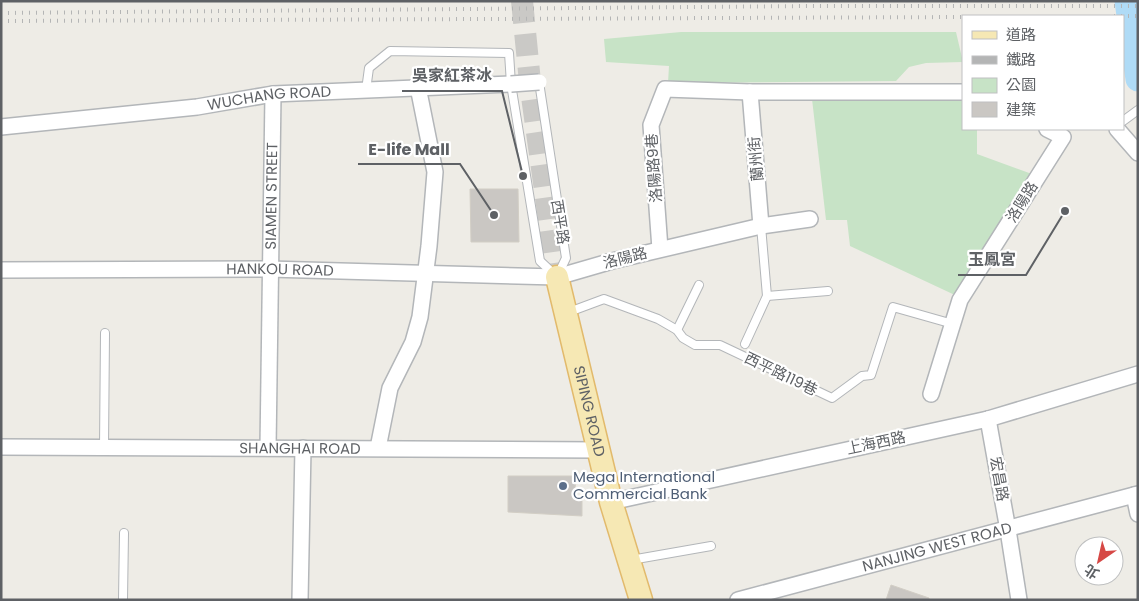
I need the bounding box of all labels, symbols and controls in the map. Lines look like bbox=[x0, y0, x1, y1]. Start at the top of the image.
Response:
legend bbox=[962, 15, 1124, 130]
text: 道路 bbox=[1006, 24, 1036, 45]
text: 鐵路 bbox=[1006, 49, 1036, 70]
callout: 吳家紅茶冰 bbox=[402, 60, 502, 91]
text: 吳家紅茶冰 bbox=[412, 64, 492, 87]
text: 公園 bbox=[1006, 74, 1036, 95]
street label: WUCHANG ROAD bbox=[206, 81, 332, 115]
text: 建築 bbox=[1006, 99, 1036, 120]
callout: E-life Mall bbox=[358, 133, 460, 164]
street label: 洛陽路9巷 bbox=[641, 133, 666, 203]
street label: 蘭州街 bbox=[743, 136, 768, 182]
text: E-life Mall bbox=[368, 138, 450, 161]
street label: SIAMEN STREET bbox=[260, 142, 282, 250]
street label: 洛陽路 bbox=[1001, 177, 1042, 226]
street label: 西平路 bbox=[547, 198, 574, 246]
street label: 洛陽路 bbox=[600, 242, 649, 273]
callout: 玉鳳宮 bbox=[958, 244, 1026, 275]
text: 玉鳳宮 bbox=[968, 248, 1016, 271]
street label: HANKOU ROAD bbox=[226, 258, 334, 281]
street label: 西平路119巷 bbox=[741, 347, 821, 400]
street label: SIPING ROAD bbox=[569, 364, 611, 459]
street label: 上海西路 bbox=[844, 426, 907, 459]
street label: SHANGHAI ROAD bbox=[239, 437, 361, 459]
street label: 宏昌路 bbox=[985, 455, 1014, 503]
place label: Mega International Commercial Bank bbox=[573, 466, 715, 504]
marker: Mega International Commercial Bank bbox=[557, 480, 569, 492]
street label: NANJING WEST ROAD bbox=[860, 517, 1014, 577]
north arrow bbox=[1074, 536, 1124, 586]
text: 北 bbox=[1080, 560, 1103, 584]

